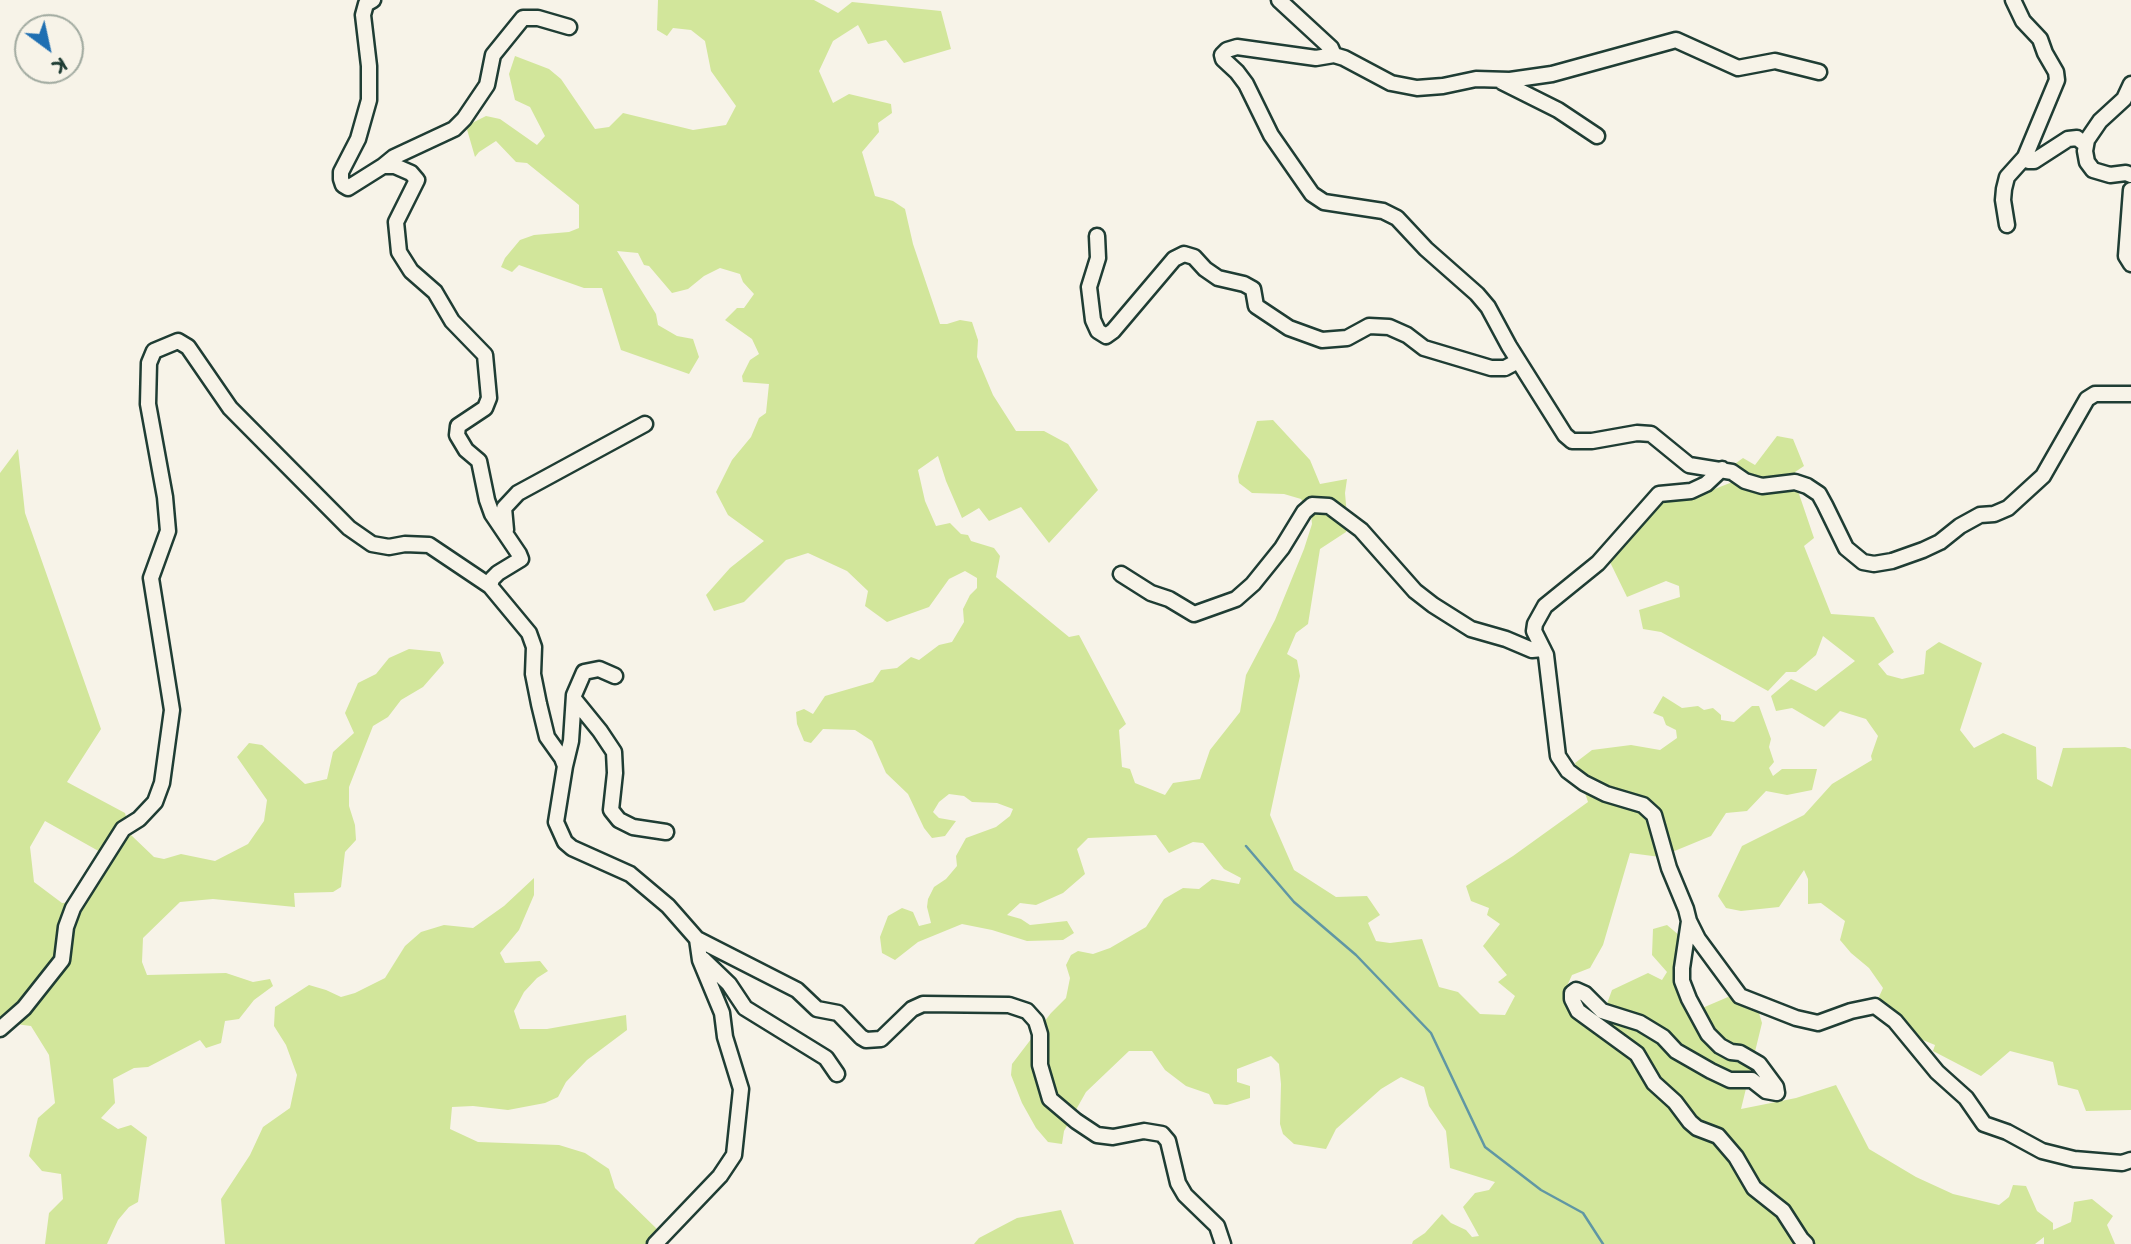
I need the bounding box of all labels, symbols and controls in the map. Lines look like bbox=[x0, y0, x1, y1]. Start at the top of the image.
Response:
north arrow bbox=[14, 14, 84, 84]
text: K bbox=[47, 51, 72, 79]

